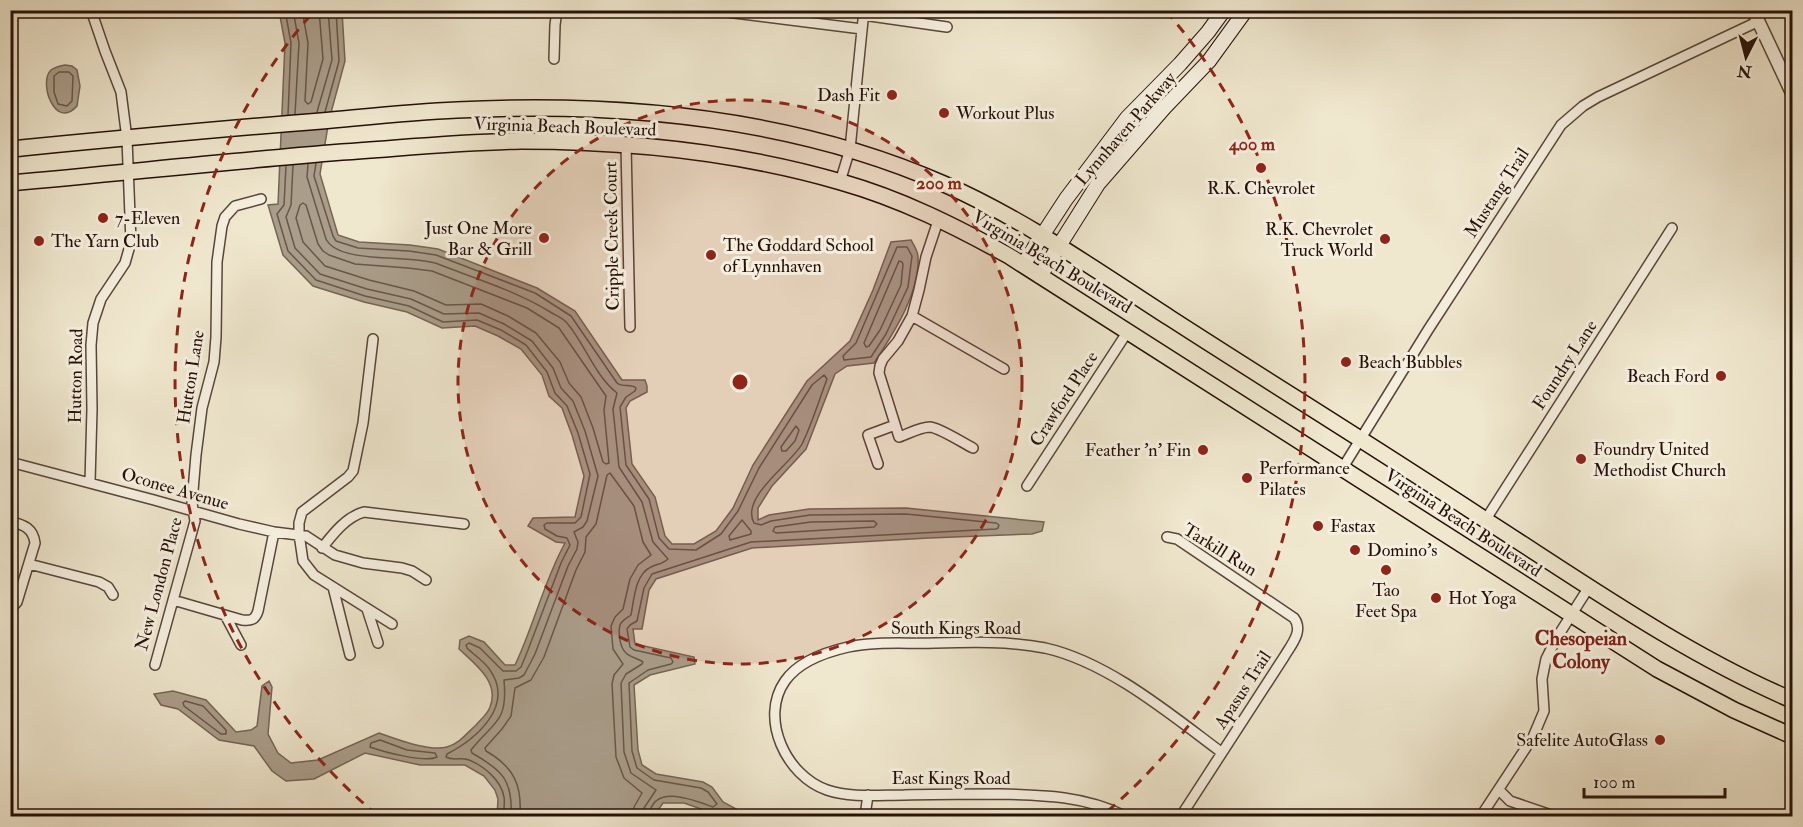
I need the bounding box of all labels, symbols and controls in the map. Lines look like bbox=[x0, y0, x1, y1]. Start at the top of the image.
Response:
north arrow bbox=[1716, 27, 1776, 87]
text: N bbox=[1736, 60, 1754, 82]
street label: Lynnhaven Parkway bbox=[1070, 67, 1182, 191]
place label: Dash Fit bbox=[817, 84, 880, 107]
marker: Dash Fit bbox=[885, 88, 899, 102]
place label: Workout Plus bbox=[955, 102, 1054, 125]
marker: Workout Plus bbox=[937, 106, 951, 120]
street label: Virginia Beach Boulevard bbox=[473, 112, 657, 142]
text: 400 m bbox=[1228, 133, 1276, 156]
street label: Mustang Trail bbox=[1459, 143, 1535, 242]
street label: Cripple Creek Court bbox=[599, 161, 625, 311]
marker: R.K. Chevrolet bbox=[1254, 161, 1268, 175]
text: 200 m bbox=[916, 172, 963, 195]
place label: R.K. Chevrolet bbox=[1207, 177, 1315, 200]
street label: Virginia Beach Boulevard bbox=[968, 205, 1136, 319]
place label: 7-Eleven bbox=[115, 207, 180, 230]
marker: 7-Eleven bbox=[96, 211, 110, 225]
place label: Just One More Bar & Grill bbox=[424, 217, 532, 261]
place label: R.K. Chevrolet Truck World bbox=[1265, 218, 1373, 262]
place label: The Yarn Club bbox=[51, 230, 159, 253]
marker: Just One More Bar & Grill bbox=[537, 231, 551, 245]
marker: R.K. Chevrolet Truck World bbox=[1378, 232, 1392, 246]
marker: The Yarn Club bbox=[32, 234, 46, 248]
place label: The Goddard School of Lynnhaven bbox=[723, 234, 874, 278]
marker: The Goddard School of Lynnhaven bbox=[704, 248, 718, 262]
street label: Foundry Lane bbox=[1527, 315, 1603, 414]
street label: Hutton Road bbox=[64, 328, 88, 424]
street label: Hutton Lane bbox=[172, 328, 210, 425]
street label: Crawford Place bbox=[1025, 347, 1104, 451]
place label: Beach Bubbles bbox=[1358, 351, 1462, 374]
marker: Beach Bubbles bbox=[1339, 355, 1353, 369]
place label: Beach Ford bbox=[1627, 365, 1709, 388]
marker: Beach Ford bbox=[1714, 369, 1728, 383]
centre of rings bbox=[730, 372, 750, 392]
place label: Foundry United Methodist Church bbox=[1593, 438, 1727, 482]
place label: Feather 'n' Fin bbox=[1085, 439, 1191, 462]
marker: Feather 'n' Fin bbox=[1196, 443, 1210, 457]
marker: Foundry United Methodist Church bbox=[1574, 452, 1588, 466]
place label: Performance Pilates bbox=[1259, 457, 1350, 501]
street label: Oconee Avenue bbox=[119, 463, 232, 515]
street label: Virginia Beach Boulevard bbox=[1380, 464, 1546, 582]
marker: Performance Pilates bbox=[1240, 471, 1254, 485]
street label: New London Place bbox=[130, 514, 188, 653]
place label: Fastax bbox=[1330, 515, 1376, 538]
street label: Tarkill Run bbox=[1179, 518, 1261, 582]
marker: Fastax bbox=[1311, 519, 1325, 533]
place label: Domino's bbox=[1367, 539, 1437, 562]
marker: Domino's bbox=[1348, 543, 1362, 557]
marker: Tao Feet Spa bbox=[1379, 563, 1393, 577]
place label: Tao Feet Spa bbox=[1355, 579, 1418, 623]
place label: Hot Yoga bbox=[1448, 587, 1517, 610]
marker: Hot Yoga bbox=[1429, 591, 1443, 605]
street label: South Kings Road bbox=[891, 617, 1021, 640]
district label: Chesopeian Colony bbox=[1535, 626, 1628, 675]
street label: Apasus Trail bbox=[1209, 646, 1277, 734]
place label: Safelite AutoGlass bbox=[1516, 729, 1648, 752]
marker: Safelite AutoGlass bbox=[1653, 733, 1667, 747]
scale bar bbox=[1584, 761, 1725, 799]
street label: East Kings Road bbox=[891, 767, 1011, 790]
text: 100 m bbox=[1593, 771, 1636, 794]

